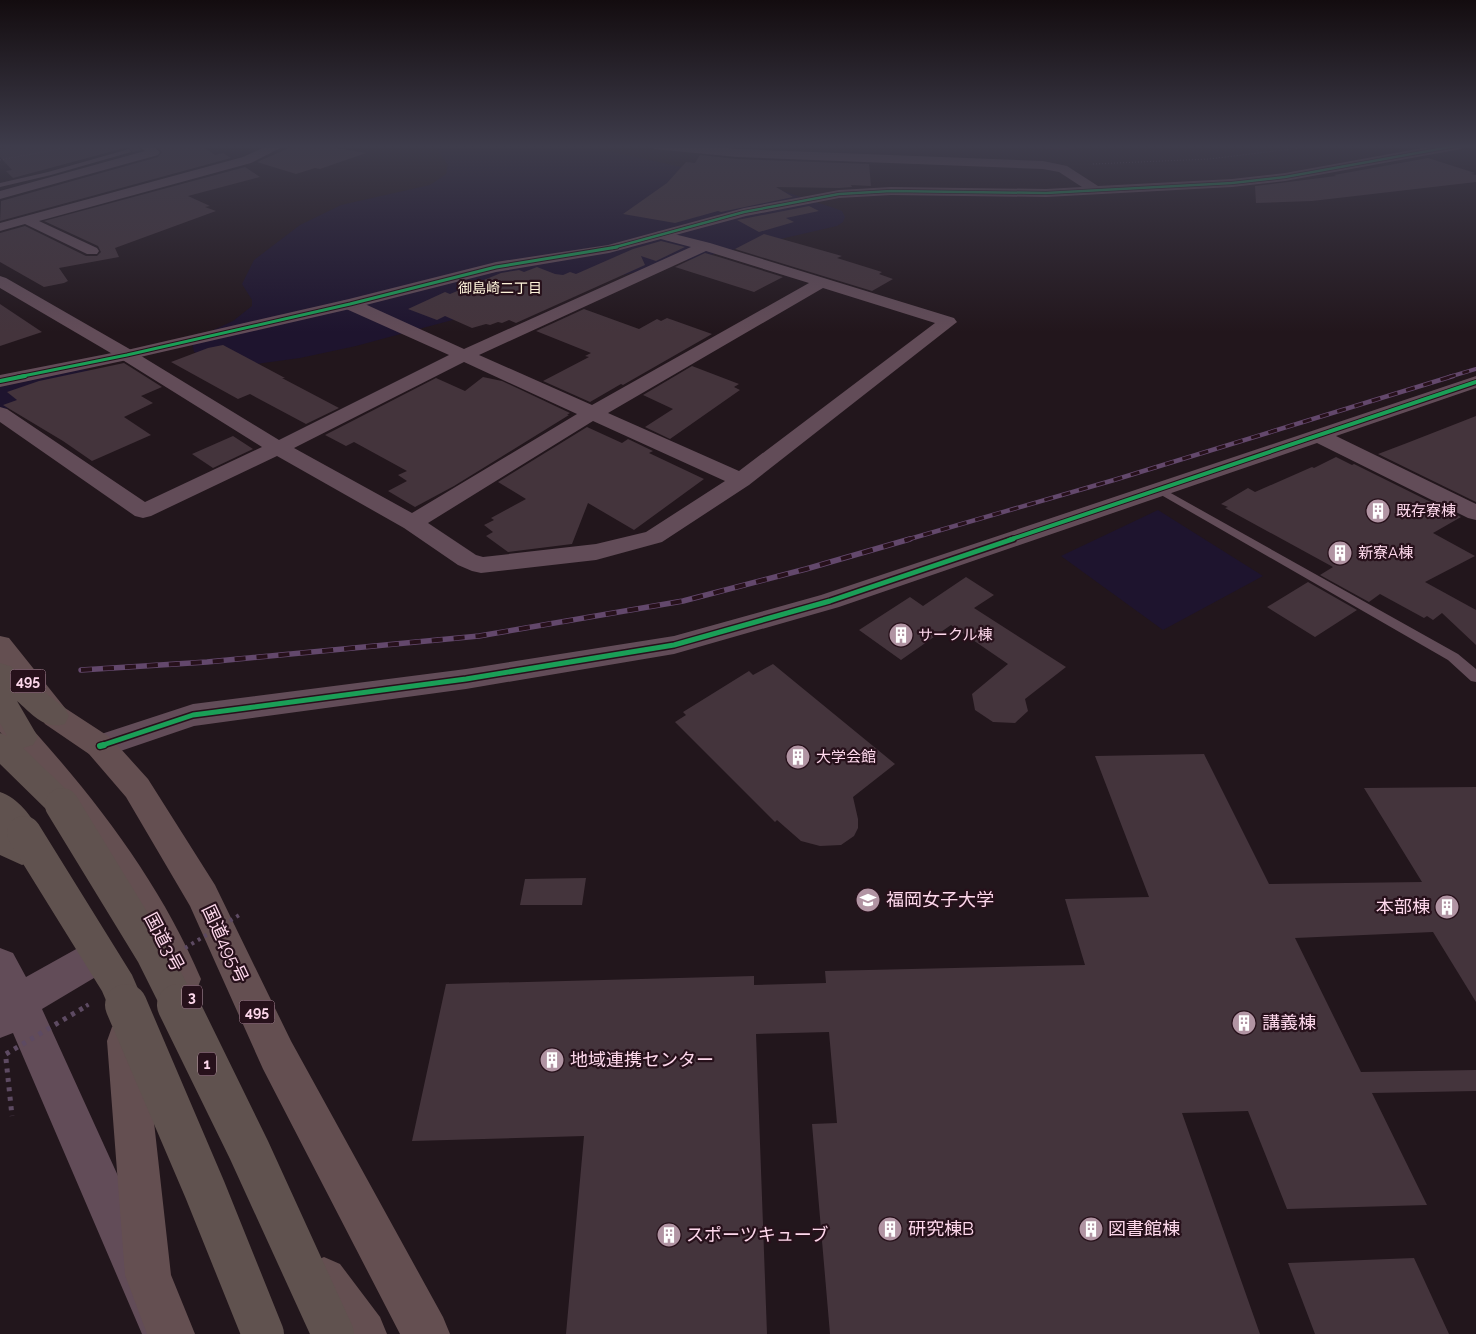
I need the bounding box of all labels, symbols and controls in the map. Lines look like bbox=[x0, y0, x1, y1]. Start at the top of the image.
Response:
district label: 御島崎二丁目 bbox=[458, 280, 542, 296]
building icon: 既存寮棟 bbox=[1365, 498, 1391, 524]
place label: 既存寮棟 bbox=[1396, 502, 1456, 520]
building icon: 新寮A棟 bbox=[1327, 540, 1353, 566]
place label: 新寮A棟 bbox=[1358, 544, 1413, 562]
building icon: サークル棟 bbox=[888, 622, 914, 648]
place label: サークル棟 bbox=[918, 626, 993, 644]
road number: 495 bbox=[10, 669, 46, 692]
building icon: 大学会館 bbox=[785, 744, 811, 770]
place label: 大学会館 bbox=[816, 748, 876, 766]
school or university icon: 福岡女子大学 bbox=[855, 887, 881, 913]
place label: 福岡女子大学 bbox=[886, 889, 994, 910]
building icon: 本部棟 bbox=[1434, 894, 1460, 920]
place label: 本部棟 bbox=[1376, 896, 1430, 917]
street label: 国道495号 bbox=[198, 901, 253, 986]
street label: 国道3号 bbox=[140, 909, 189, 975]
road number: 3 bbox=[182, 986, 202, 1009]
road number: 495 bbox=[240, 1000, 274, 1024]
building icon: 講義棟 bbox=[1231, 1010, 1257, 1036]
place label: 講義棟 bbox=[1262, 1012, 1316, 1033]
building icon: 地域連携センター bbox=[539, 1047, 565, 1073]
place label: 地域連携センター bbox=[570, 1049, 714, 1070]
road number: 1 bbox=[198, 1052, 216, 1076]
building icon: 研究棟B bbox=[877, 1216, 903, 1242]
building icon: 図書館棟 bbox=[1078, 1216, 1104, 1242]
place label: 研究棟B bbox=[908, 1218, 974, 1239]
place label: 図書館棟 bbox=[1108, 1218, 1180, 1239]
building icon: スポーツキューブ bbox=[656, 1222, 682, 1248]
place label: スポーツキューブ bbox=[686, 1224, 829, 1245]

